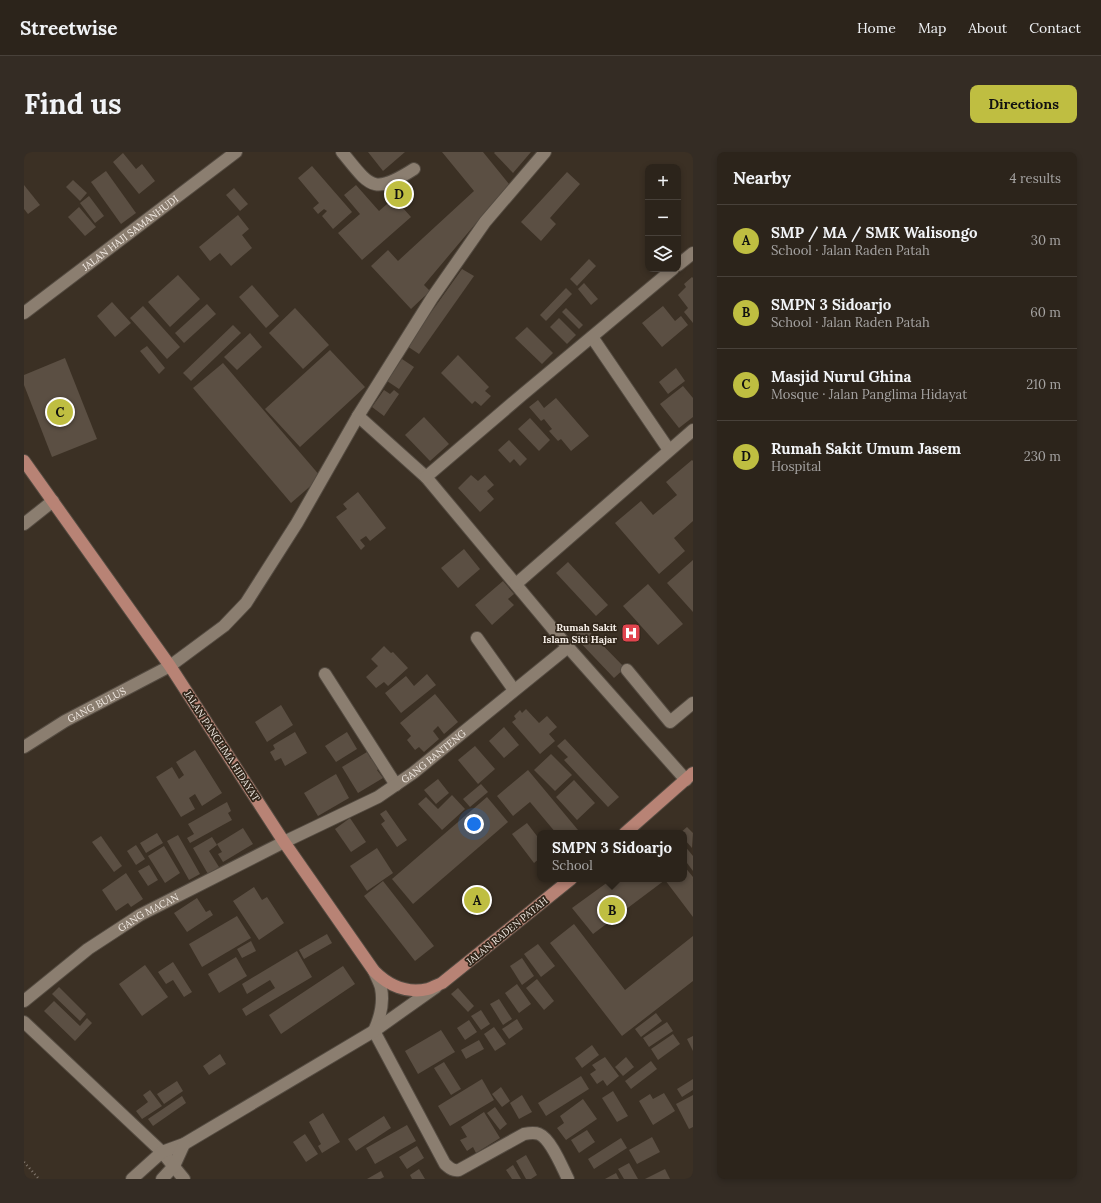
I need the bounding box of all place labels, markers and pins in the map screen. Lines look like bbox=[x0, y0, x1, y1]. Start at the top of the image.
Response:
pin: D bbox=[386, 179, 412, 209]
pin: C bbox=[47, 397, 73, 427]
place label: Rumah Sakit Islam Siti Hajar bbox=[543, 621, 618, 646]
hospital icon: Rumah Sakit Islam Siti Hajar bbox=[620, 622, 642, 644]
pin: A bbox=[464, 885, 490, 915]
pin: B bbox=[599, 895, 625, 925]

